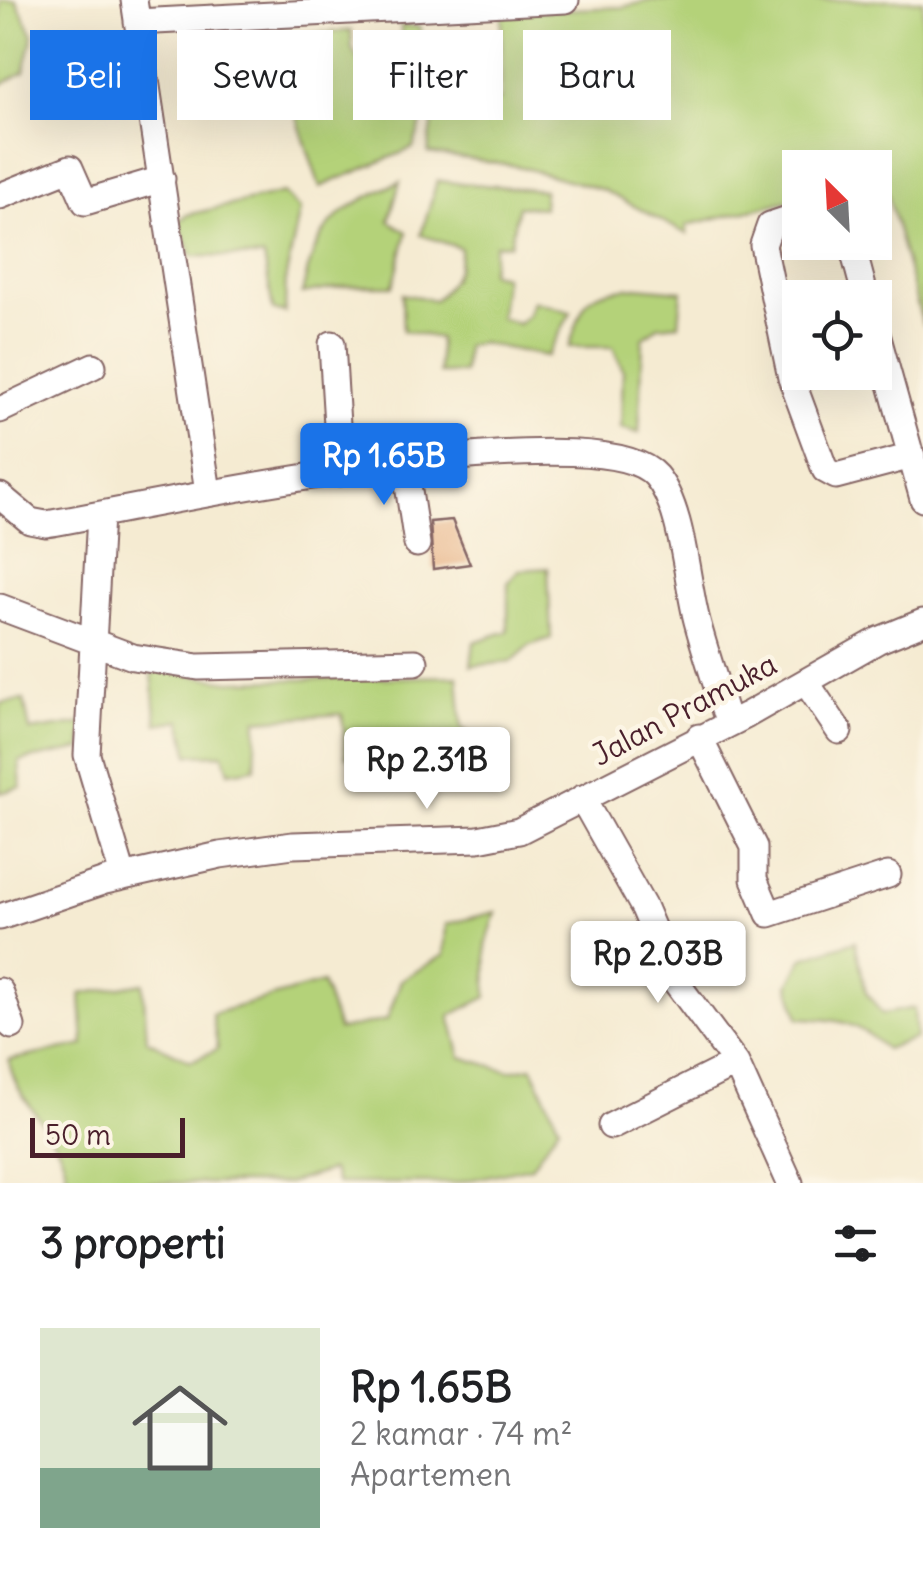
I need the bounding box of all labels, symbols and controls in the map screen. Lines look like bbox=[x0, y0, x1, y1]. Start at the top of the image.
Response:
chip: Beli bbox=[30, 30, 157, 120]
chip: Sewa bbox=[177, 30, 333, 120]
chip: Filter bbox=[353, 30, 503, 120]
chip: Baru bbox=[523, 30, 671, 120]
north arrow bbox=[782, 150, 892, 260]
map controls bbox=[782, 150, 892, 390]
button: locate bbox=[782, 280, 892, 390]
pin: Rp 1.65B bbox=[281, 423, 487, 508]
text: Rp 1.65B bbox=[322, 435, 446, 476]
street label: Jalan Pramuka bbox=[585, 644, 783, 774]
pin: Rp 2.31B bbox=[324, 727, 530, 812]
text: Rp 2.31B bbox=[366, 739, 488, 780]
pin: Rp 2.03B bbox=[555, 921, 761, 1006]
text: Rp 2.03B bbox=[593, 933, 723, 974]
scale bar bbox=[30, 1113, 185, 1158]
text: 50 m bbox=[45, 1117, 111, 1153]
icon: filters bbox=[828, 1216, 883, 1271]
text: 3 properti bbox=[40, 1217, 225, 1269]
text: Rp 1.65B bbox=[350, 1361, 512, 1413]
icon: home bbox=[120, 1368, 240, 1488]
text: 2 kamar · 74 m² bbox=[350, 1413, 572, 1454]
text: Apartemen bbox=[350, 1454, 512, 1495]

